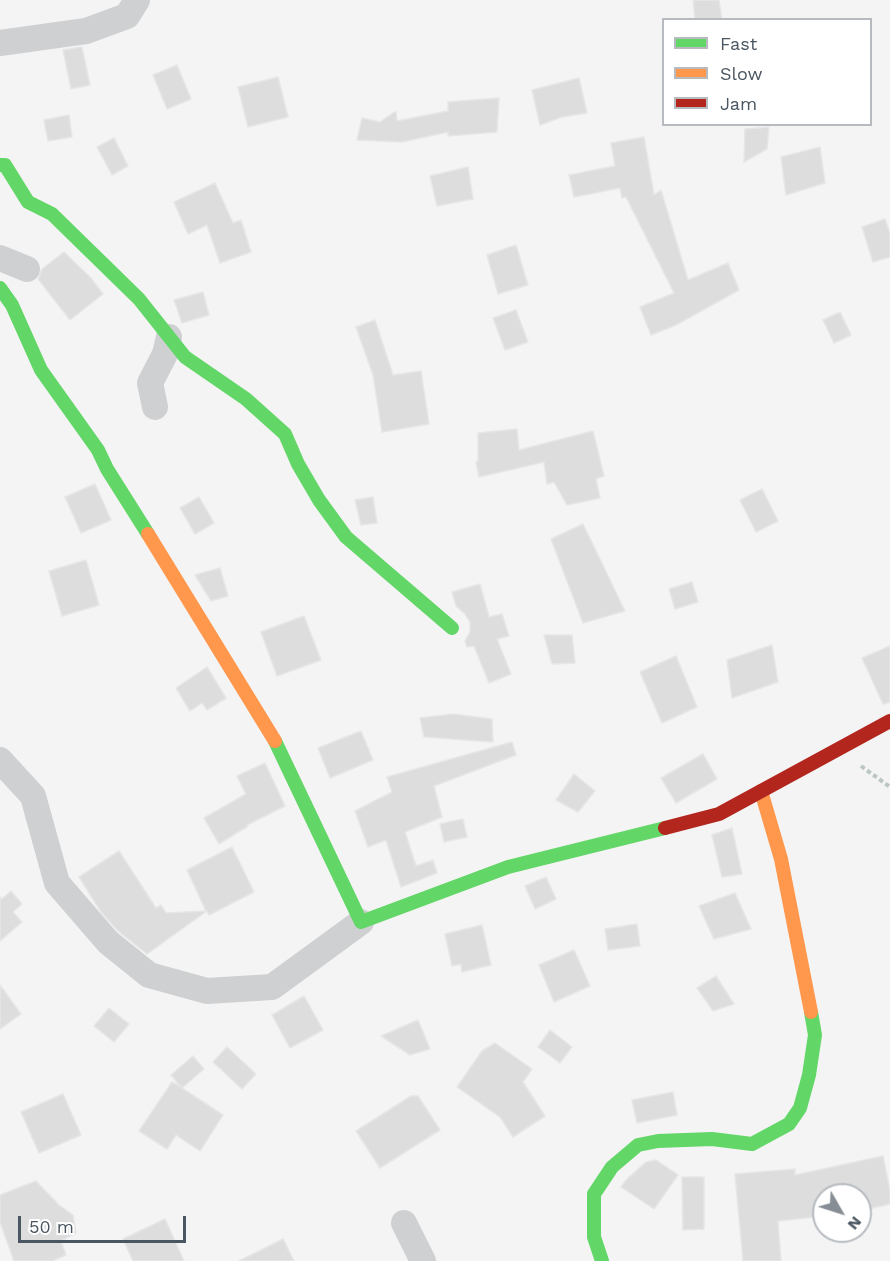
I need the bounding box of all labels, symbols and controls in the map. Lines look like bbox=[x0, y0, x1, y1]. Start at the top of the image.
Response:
legend bbox=[662, 18, 872, 126]
text: Fast bbox=[720, 33, 757, 54]
text: Slow bbox=[720, 63, 763, 84]
text: Jam bbox=[720, 93, 757, 114]
north arrow bbox=[812, 1183, 872, 1243]
scale bar bbox=[21, 1204, 189, 1242]
text: N bbox=[844, 1213, 866, 1234]
text: 50 m bbox=[29, 1216, 74, 1237]

